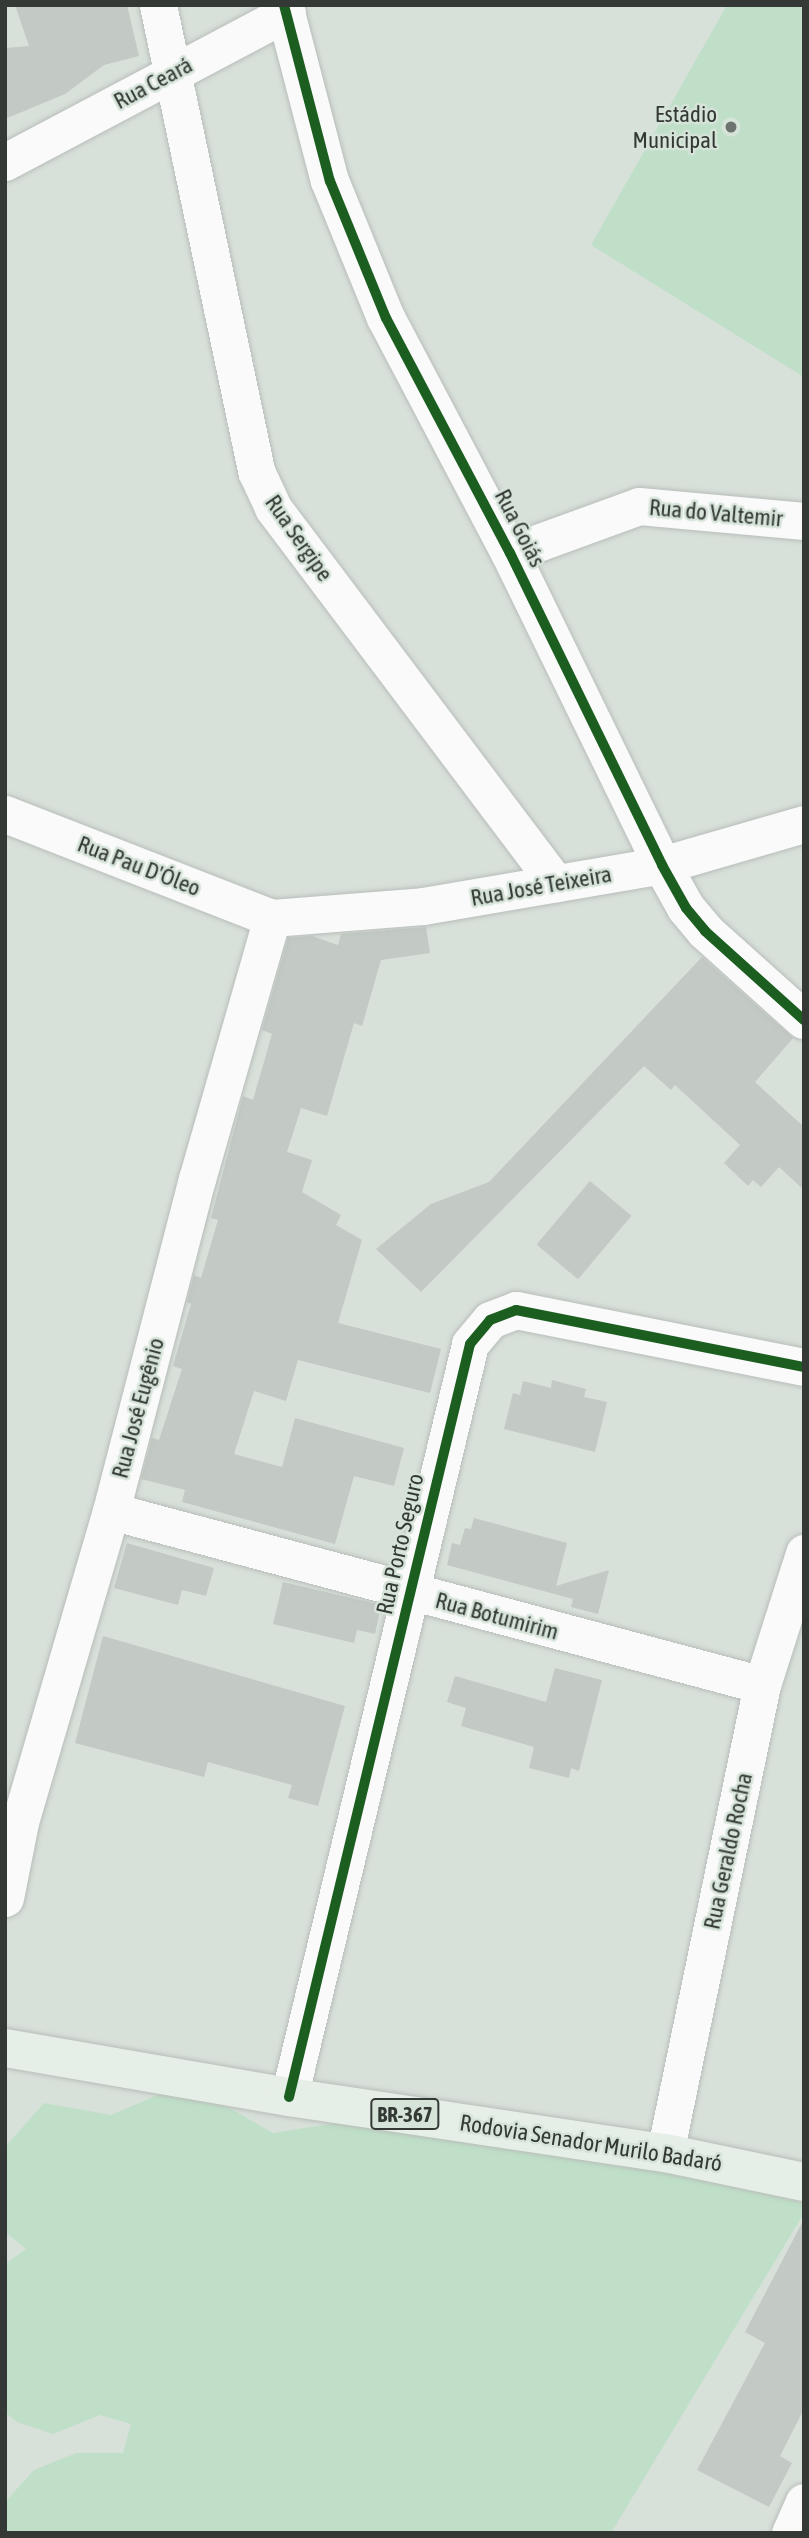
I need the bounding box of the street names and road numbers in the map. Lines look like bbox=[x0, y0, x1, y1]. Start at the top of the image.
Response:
street label: Rua Ceará bbox=[109, 51, 197, 115]
street label: Rua Goiás bbox=[489, 485, 551, 571]
street label: Rua Sergipe bbox=[259, 489, 339, 587]
street label: Rua do Valtemir bbox=[648, 493, 784, 533]
street label: Rua Pau D'Óleo bbox=[74, 830, 204, 902]
street label: Rua José Teixeira bbox=[468, 860, 614, 912]
street label: Rua José Eugênio bbox=[106, 1335, 170, 1481]
street label: Rua Porto Seguro bbox=[370, 1471, 430, 1617]
street label: Rua Botumirim bbox=[432, 1586, 562, 1646]
street label: Rua Geraldo Rocha bbox=[698, 1770, 758, 1932]
road number: BR-367 bbox=[370, 2096, 440, 2132]
street label: Rodovia Senador Murilo Badaró bbox=[458, 2109, 724, 2177]

